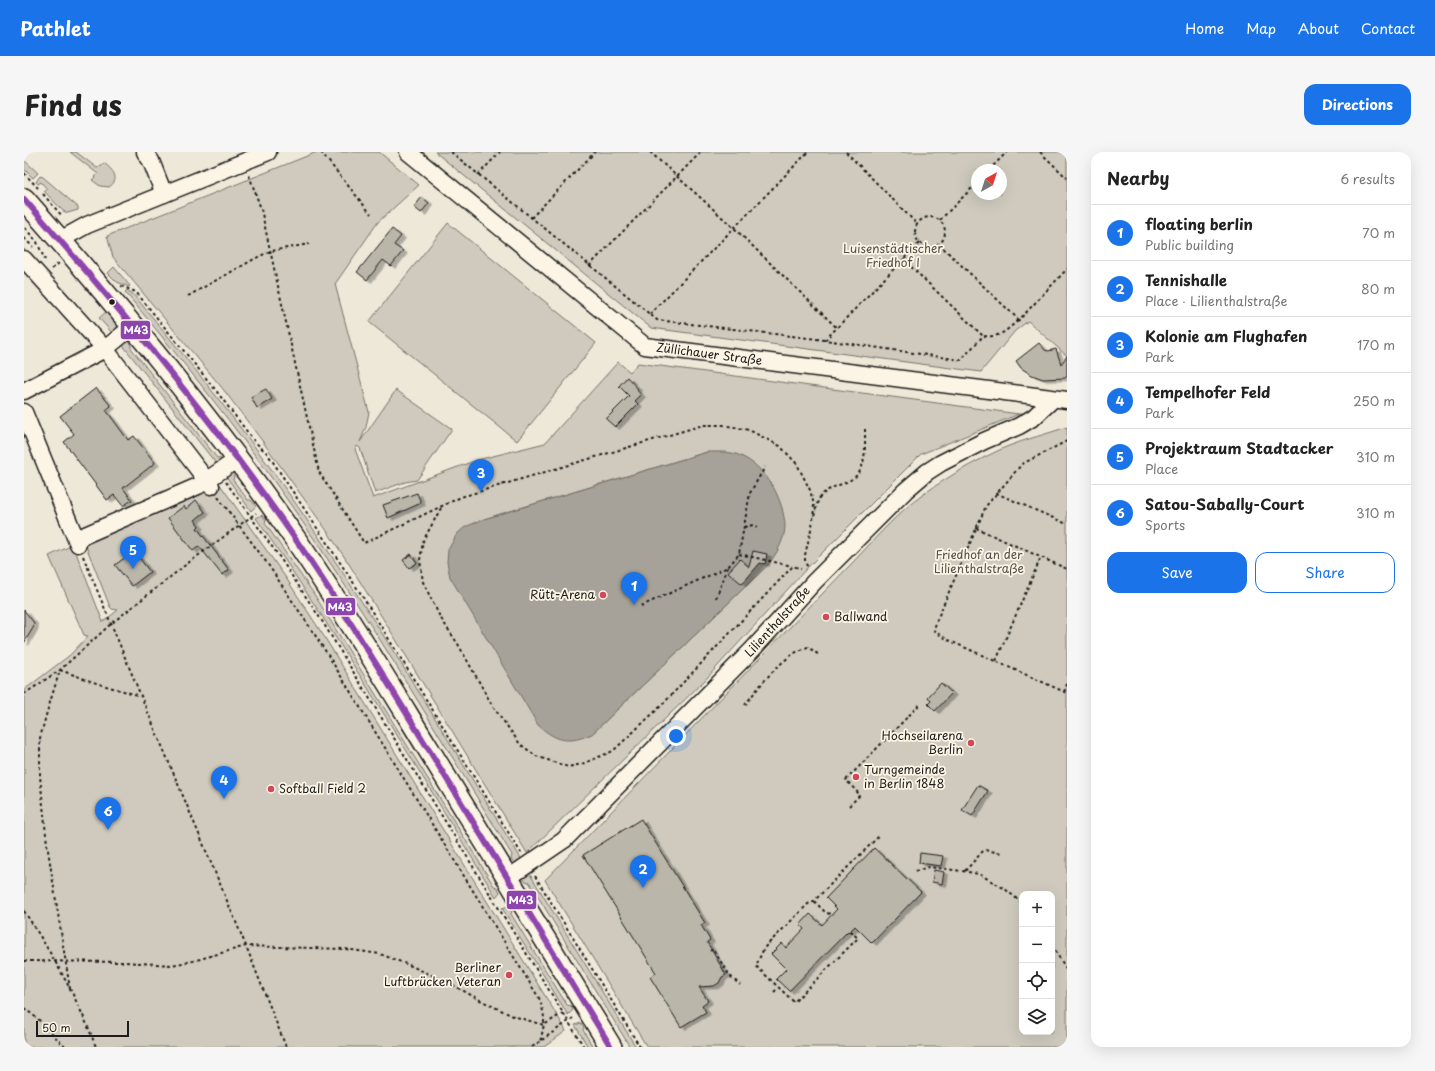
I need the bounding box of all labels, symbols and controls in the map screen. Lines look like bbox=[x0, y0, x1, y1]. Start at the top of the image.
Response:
text: Pathlet bbox=[20, 14, 91, 42]
text: Home bbox=[1185, 18, 1224, 39]
text: Map bbox=[1246, 18, 1276, 39]
text: About bbox=[1298, 18, 1339, 39]
text: Contact bbox=[1361, 18, 1415, 39]
text: Find us bbox=[24, 83, 122, 126]
button: Directions bbox=[1304, 84, 1411, 125]
north arrow bbox=[971, 164, 1007, 200]
text: Nearby bbox=[1107, 165, 1169, 191]
text: 6 results bbox=[1340, 169, 1395, 188]
text: floating berlin bbox=[1145, 212, 1253, 235]
text: 1 bbox=[1117, 223, 1123, 242]
text: 70 m bbox=[1362, 223, 1395, 242]
text: Public building bbox=[1145, 235, 1234, 254]
park label: Luisenstädtischer Friedhof I bbox=[843, 239, 943, 271]
text: Tennishalle bbox=[1145, 268, 1227, 291]
text: 2 bbox=[1115, 279, 1125, 298]
text: 80 m bbox=[1361, 279, 1395, 298]
text: Place · Lilienthalstraße bbox=[1145, 291, 1287, 310]
unlabelled marker bbox=[107, 297, 117, 307]
line badge: M43 bbox=[120, 320, 151, 340]
text: M43 bbox=[123, 321, 149, 338]
text: Kolonie am Flughafen bbox=[1145, 324, 1307, 347]
text: 3 bbox=[1116, 335, 1124, 354]
text: 170 m bbox=[1357, 335, 1395, 354]
street label: Züllichauer Straße bbox=[655, 338, 763, 369]
text: Park bbox=[1145, 347, 1174, 366]
text: Tempelhofer Feld bbox=[1145, 380, 1270, 403]
text: 4 bbox=[1116, 391, 1124, 410]
text: 250 m bbox=[1353, 391, 1395, 410]
text: Park bbox=[1145, 403, 1174, 422]
text: Projektraum Stadtacker bbox=[1145, 436, 1334, 459]
text: 5 bbox=[1116, 447, 1124, 466]
text: 310 m bbox=[1356, 447, 1395, 466]
pin: 3 bbox=[468, 459, 494, 492]
text: Place bbox=[1145, 459, 1178, 478]
text: Satou-Sabally-Court bbox=[1145, 492, 1304, 515]
text: 6 bbox=[1115, 503, 1125, 522]
text: 310 m bbox=[1356, 503, 1395, 522]
text: Sports bbox=[1145, 515, 1185, 534]
pin: 5 bbox=[120, 536, 146, 569]
park label: Friedhof an der Lilienthalstraße bbox=[934, 545, 1024, 577]
button: Save bbox=[1107, 552, 1247, 593]
button: Share bbox=[1255, 552, 1395, 593]
pin: 1 bbox=[621, 572, 647, 605]
street label: Lilienthalstraße bbox=[740, 582, 814, 661]
place label: Rütt-Arena bbox=[530, 585, 596, 603]
marker: Rütt-Arena bbox=[598, 590, 608, 600]
line badge: M43 bbox=[325, 597, 356, 616]
text: M43 bbox=[327, 598, 353, 615]
place label: Ballwand bbox=[834, 607, 888, 625]
marker: Ballwand bbox=[821, 612, 831, 622]
your location bbox=[666, 726, 686, 746]
place label: Hochseilarena Berlin bbox=[882, 726, 964, 758]
marker: Hochseilarena Berlin bbox=[966, 738, 976, 748]
place label: Turngemeinde in Berlin 1848 bbox=[864, 760, 945, 792]
pin: 4 bbox=[211, 766, 237, 799]
marker: Turngemeinde in Berlin 1848 bbox=[851, 772, 861, 782]
place label: Softball Field 2 bbox=[279, 779, 366, 797]
marker: Softball Field 2 bbox=[266, 784, 276, 794]
pin: 6 bbox=[95, 797, 121, 830]
pin: 2 bbox=[630, 855, 656, 888]
line badge: M43 bbox=[506, 890, 537, 910]
text: M43 bbox=[508, 891, 534, 908]
map controls bbox=[1019, 891, 1055, 1035]
button: + bbox=[1019, 891, 1055, 927]
button: − bbox=[1019, 927, 1055, 963]
place label: Berliner Luftbrücken Veteran bbox=[384, 958, 501, 990]
button: locate bbox=[1019, 963, 1055, 999]
marker: Berliner Luftbrücken Veteran bbox=[504, 970, 514, 980]
button: layers bbox=[1019, 999, 1055, 1035]
scale bar bbox=[36, 1019, 129, 1038]
text: 50 m bbox=[42, 1019, 71, 1036]

